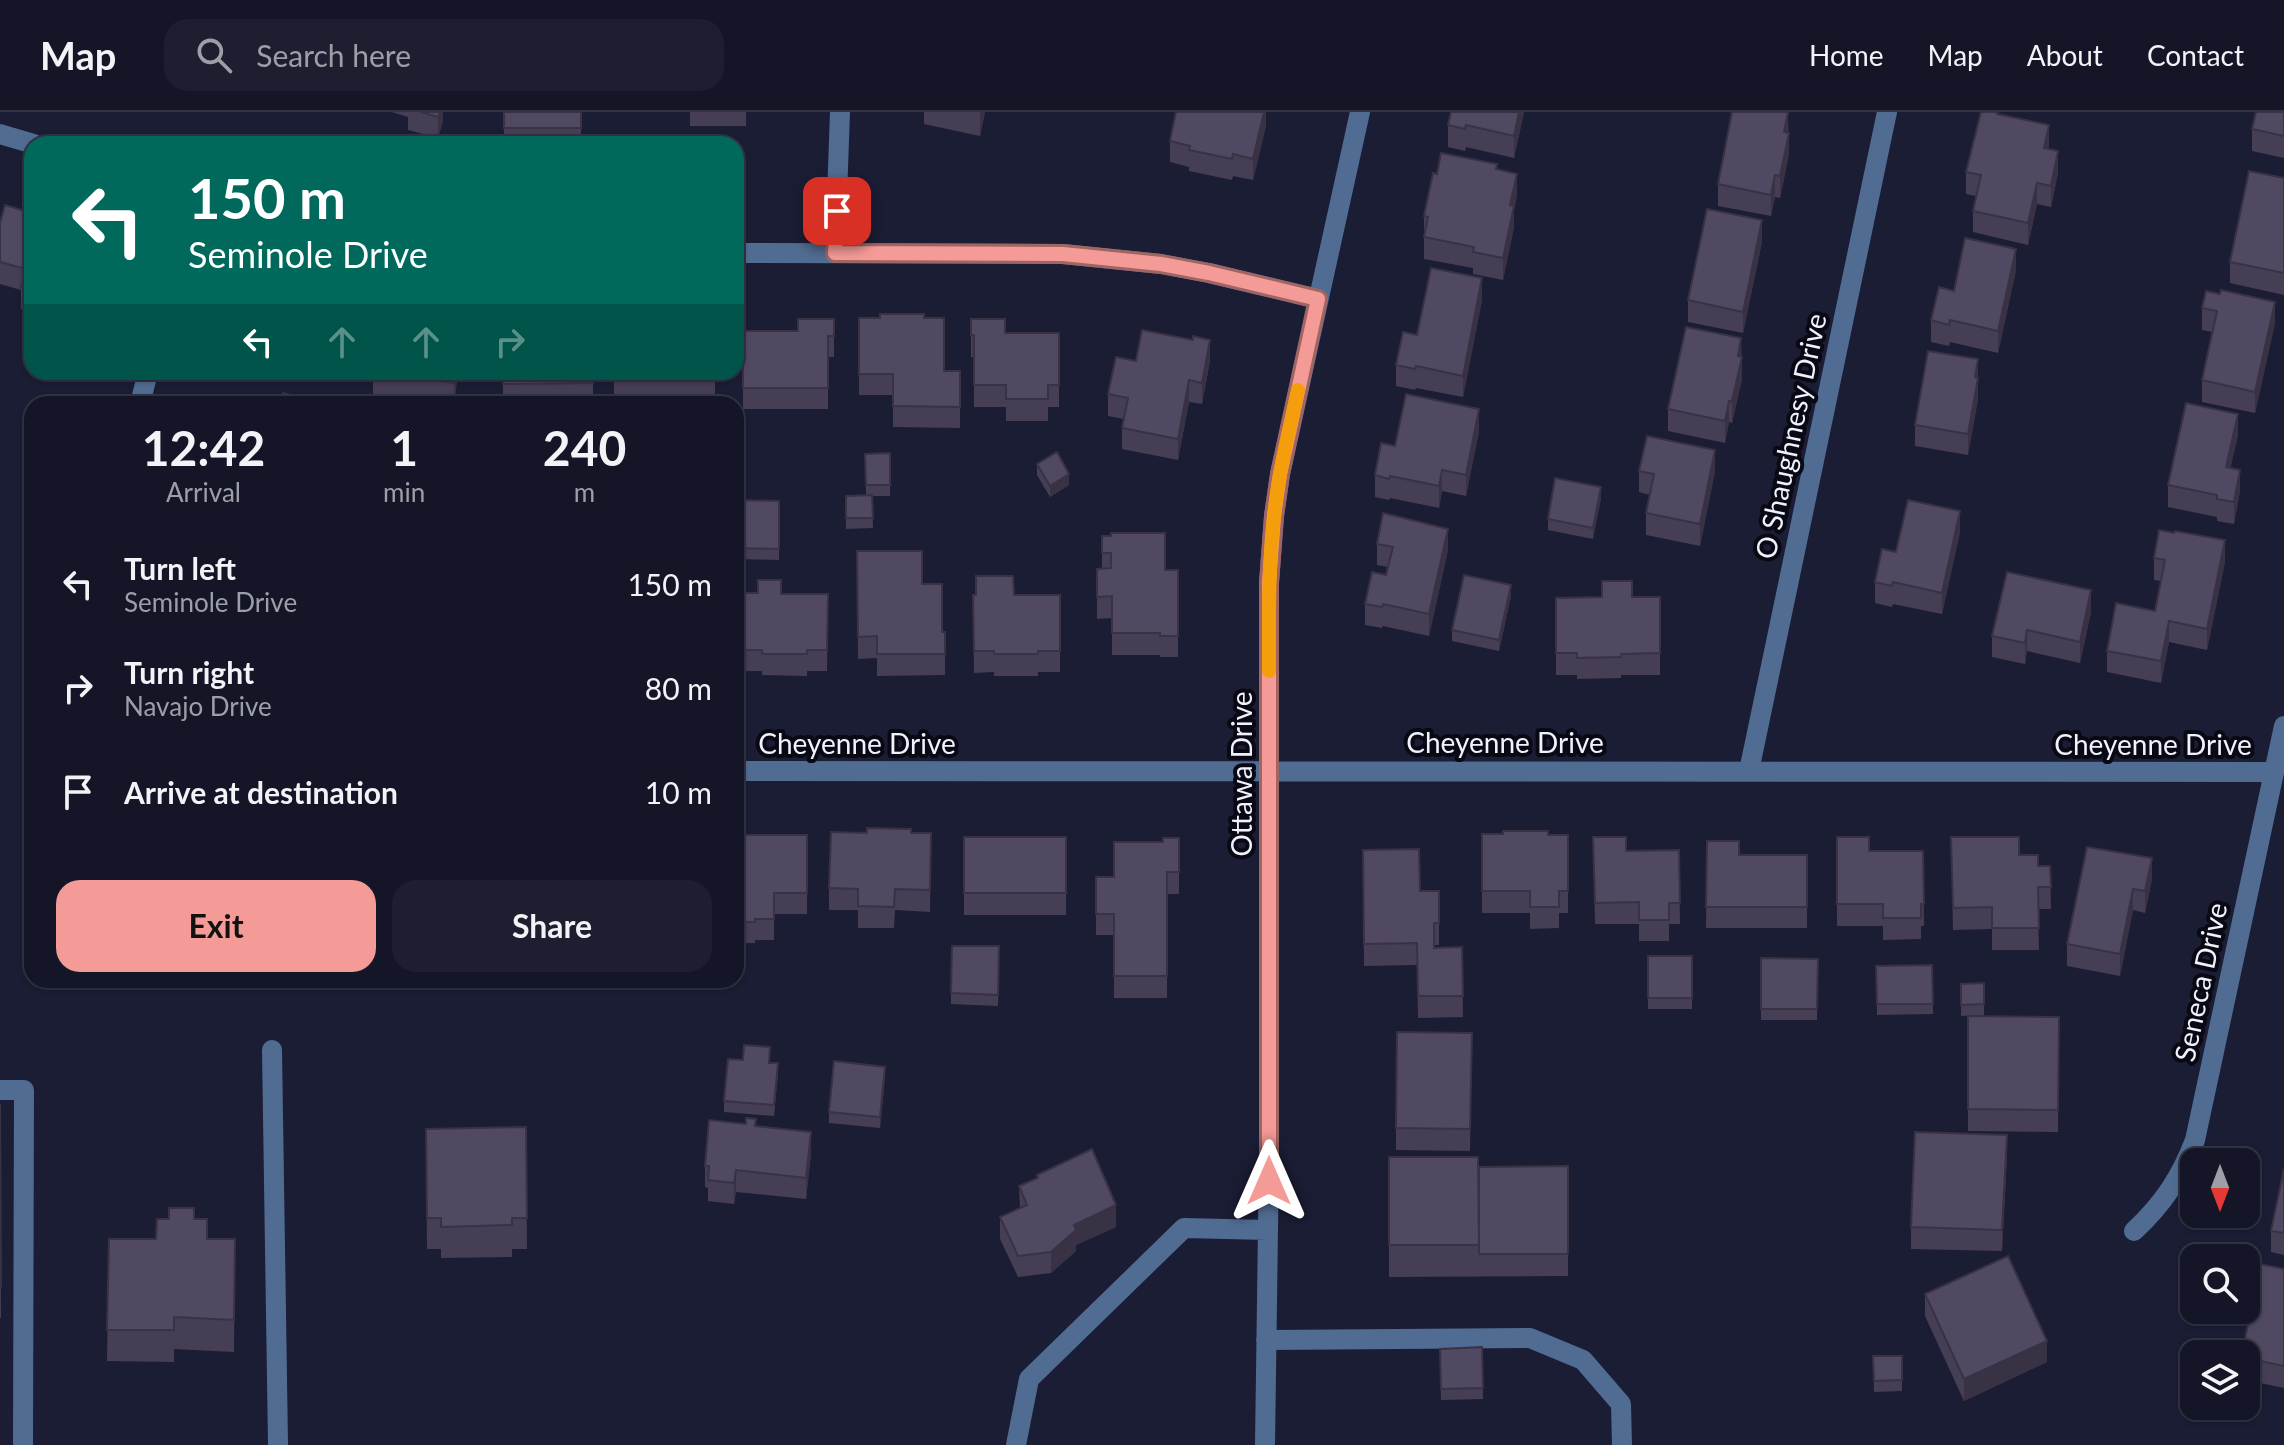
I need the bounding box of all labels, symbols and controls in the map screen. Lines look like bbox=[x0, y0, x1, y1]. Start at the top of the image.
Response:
search box bbox=[164, 19, 724, 91]
text: Map bbox=[40, 32, 116, 78]
icon: search bbox=[192, 33, 236, 77]
text: Search here bbox=[256, 37, 411, 73]
text: Home bbox=[1809, 38, 1884, 72]
text: Map bbox=[1928, 38, 1983, 72]
text: About bbox=[2027, 38, 2103, 72]
text: Contact bbox=[2147, 38, 2244, 72]
text: 150 m bbox=[188, 164, 346, 231]
icon: left bbox=[56, 168, 160, 272]
pin bbox=[803, 177, 871, 245]
icon: arrive bbox=[815, 189, 859, 233]
text: Seminole Drive bbox=[188, 232, 428, 276]
street label: O Shaughnesy Drive bbox=[1747, 310, 1833, 562]
icon: left bbox=[236, 320, 280, 364]
icon: ahead bbox=[320, 320, 364, 364]
icon: ahead bbox=[404, 320, 448, 364]
icon: right bbox=[488, 320, 532, 364]
text: 12:42 bbox=[142, 419, 265, 476]
text: 1 bbox=[390, 419, 418, 476]
text: 240 bbox=[543, 419, 626, 476]
text: Arrival bbox=[166, 476, 241, 508]
text: min bbox=[383, 476, 425, 508]
text: m bbox=[574, 476, 595, 508]
text: Turn left bbox=[124, 550, 236, 586]
icon: left bbox=[56, 562, 100, 606]
text: 150 m bbox=[627, 566, 712, 602]
text: Seminole Drive bbox=[124, 586, 297, 618]
text: Turn right bbox=[124, 654, 254, 690]
icon: right bbox=[56, 666, 100, 710]
text: 80 m bbox=[645, 670, 712, 706]
text: Navajo Drive bbox=[124, 690, 272, 722]
street label: Ottawa Drive bbox=[1224, 692, 1258, 856]
street label: Cheyenne Drive bbox=[1406, 725, 1604, 759]
street label: Cheyenne Drive bbox=[758, 726, 956, 760]
street label: Cheyenne Drive bbox=[2054, 727, 2252, 761]
icon: arrive bbox=[56, 770, 100, 814]
text: Arrive at destination bbox=[124, 774, 398, 810]
text: 10 m bbox=[645, 774, 712, 810]
button: Exit bbox=[56, 880, 376, 972]
button: Share bbox=[392, 880, 712, 972]
street label: Seneca Drive bbox=[2167, 899, 2233, 1065]
position arrow bbox=[1227, 1139, 1311, 1223]
north arrow bbox=[2180, 1148, 2260, 1228]
map controls bbox=[2180, 1148, 2260, 1420]
button: search bbox=[2180, 1244, 2260, 1324]
button: layers bbox=[2180, 1340, 2260, 1420]

